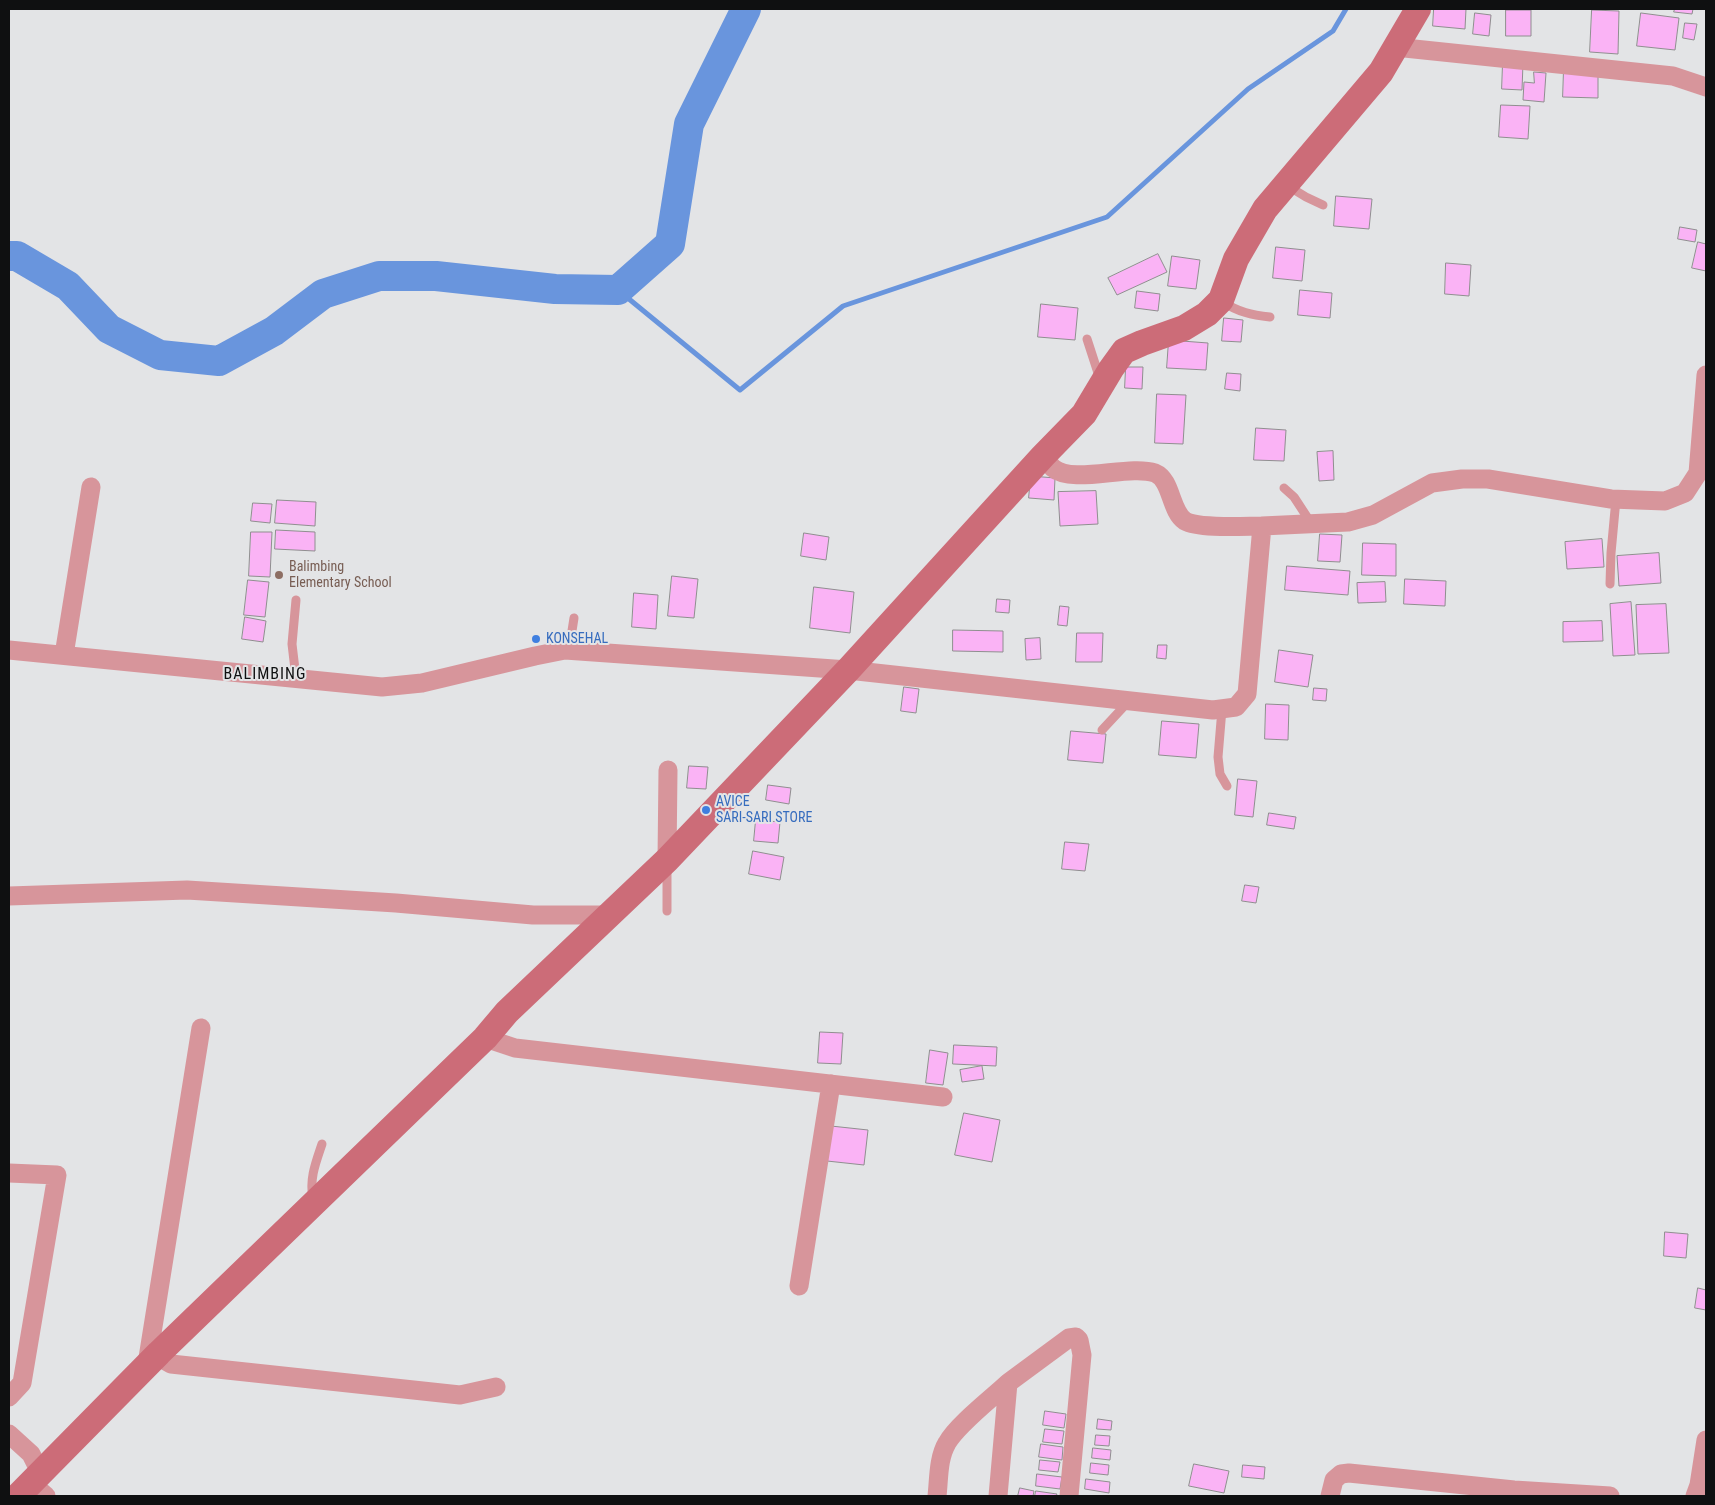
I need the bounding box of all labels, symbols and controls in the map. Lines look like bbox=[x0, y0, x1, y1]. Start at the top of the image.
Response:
place label: Balimbing Elementary School bbox=[289, 559, 392, 592]
marker: Balimbing Elementary School bbox=[273, 569, 285, 581]
place label: KONSEHAL bbox=[546, 631, 608, 647]
marker: KONSEHAL bbox=[530, 633, 542, 645]
district label: BALIMBING bbox=[222, 665, 308, 685]
place label: AVICE SARI-SARI STORE bbox=[716, 794, 812, 826]
marker: AVICE SARI-SARI STORE bbox=[700, 804, 712, 816]

